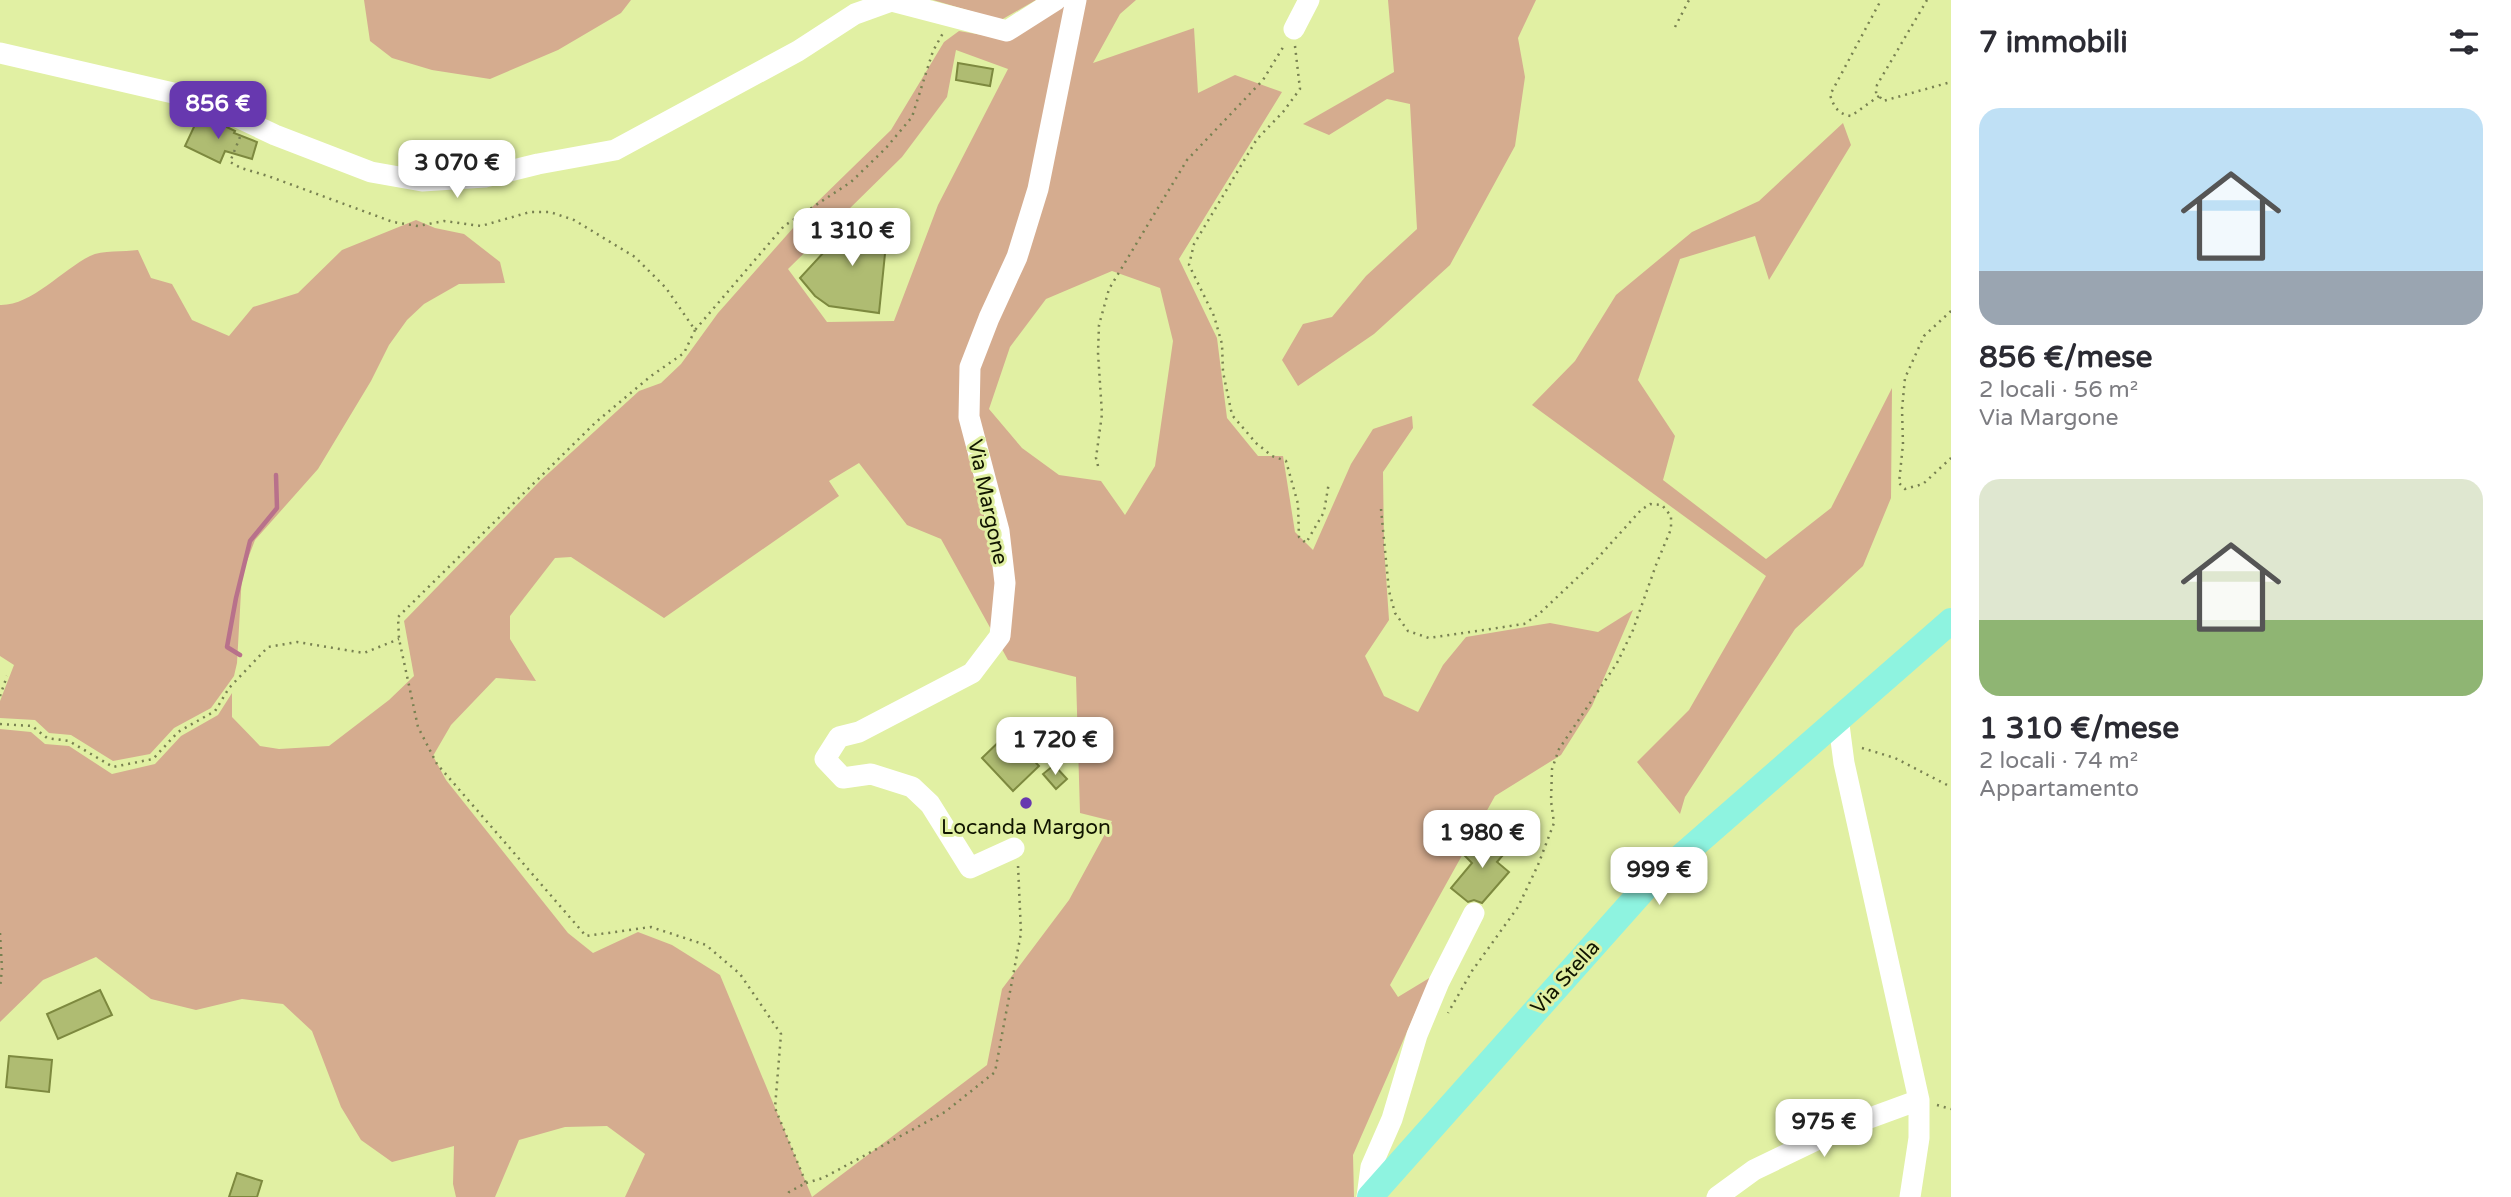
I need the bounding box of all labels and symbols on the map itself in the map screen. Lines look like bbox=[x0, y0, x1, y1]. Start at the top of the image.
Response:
pin: 856 € bbox=[169, 82, 267, 141]
pin: 3 070 € bbox=[392, 140, 522, 200]
pin: 1 310 € bbox=[787, 208, 917, 268]
street label: Via Margone bbox=[962, 437, 1013, 567]
pin: 1 720 € bbox=[990, 718, 1120, 777]
marker: Locanda Margon bbox=[1018, 795, 1034, 811]
pin: 1 980 € bbox=[1417, 810, 1547, 870]
place label: Locanda Margon bbox=[941, 815, 1111, 840]
pin: 999 € bbox=[1610, 848, 1708, 907]
street label: Via Stella bbox=[1526, 935, 1605, 1020]
pin: 975 € bbox=[1775, 1100, 1873, 1159]

